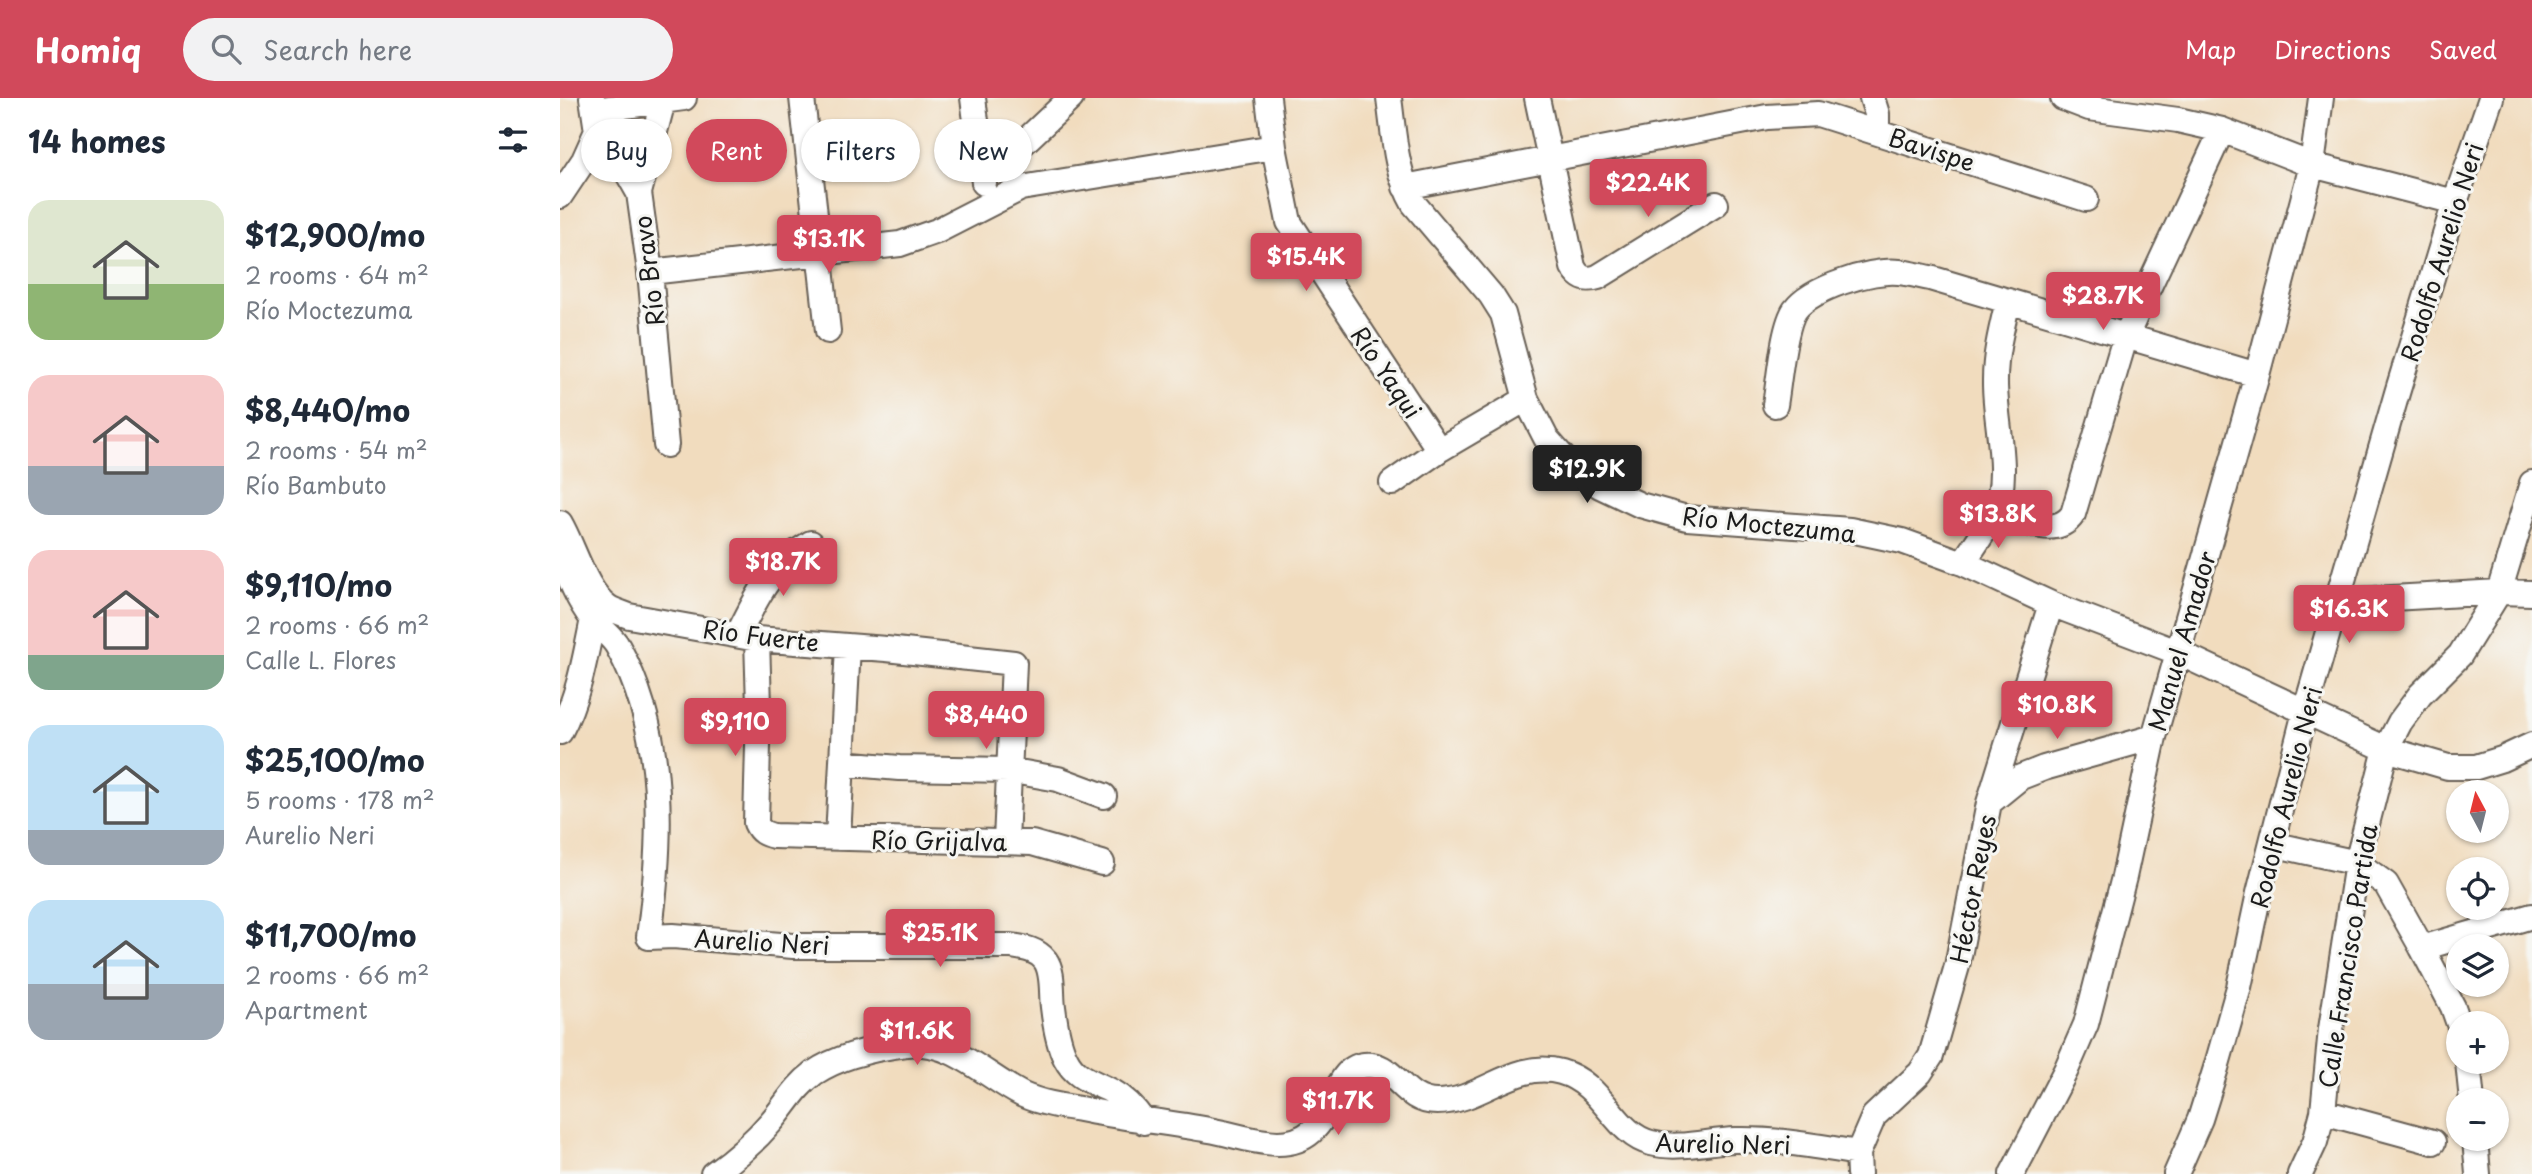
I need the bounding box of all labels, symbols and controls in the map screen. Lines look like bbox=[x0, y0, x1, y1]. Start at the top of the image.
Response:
search box bbox=[183, 18, 673, 81]
text: Homiq bbox=[35, 24, 141, 74]
icon: search bbox=[207, 30, 245, 68]
text: Search here bbox=[263, 30, 412, 69]
text: Map bbox=[2185, 31, 2236, 67]
text: Directions bbox=[2274, 31, 2391, 67]
text: Saved bbox=[2429, 31, 2497, 67]
text: 14 homes bbox=[28, 118, 166, 163]
street label: Bavispe bbox=[1884, 118, 1980, 180]
chip: Buy bbox=[581, 119, 672, 182]
chip: Rent bbox=[686, 119, 787, 182]
chip: Filters bbox=[801, 119, 920, 182]
chip: New bbox=[934, 119, 1032, 182]
icon: filters bbox=[494, 121, 532, 159]
street label: Rodolfo Aurelio Neri bbox=[2390, 138, 2492, 366]
pin: $22.4K bbox=[1591, 159, 1705, 219]
text: $22.4K bbox=[1606, 164, 1690, 199]
text: $12,900/mo bbox=[245, 212, 425, 257]
street label: Río Bravo bbox=[623, 214, 673, 328]
pin: $13.1K bbox=[772, 216, 886, 275]
text: $13.1K bbox=[793, 220, 865, 255]
icon: home bbox=[84, 228, 168, 312]
pin: $15.4K bbox=[1249, 234, 1363, 293]
text: $15.4K bbox=[1267, 238, 1345, 273]
text: 2 rooms · 64 m² bbox=[245, 257, 429, 292]
pin: $28.7K bbox=[2046, 272, 2160, 332]
text: $28.7K bbox=[2062, 277, 2144, 312]
text: Río Moctezuma bbox=[245, 292, 412, 327]
street label: Río Yaqui bbox=[1343, 319, 1431, 425]
text: $8,440/mo bbox=[245, 387, 410, 432]
icon: home bbox=[84, 403, 168, 487]
text: 2 rooms · 54 m² bbox=[245, 432, 428, 467]
pin: $12.9K bbox=[1530, 446, 1644, 505]
text: $12.9K bbox=[1549, 450, 1625, 485]
text: Río Bambuto bbox=[245, 467, 387, 502]
pin: $13.8K bbox=[1941, 490, 2055, 550]
text: $13.8K bbox=[1959, 495, 2037, 530]
street label: Río Moctezuma bbox=[1680, 497, 1858, 551]
pin: $18.7K bbox=[726, 538, 840, 598]
text: $18.7K bbox=[745, 543, 821, 578]
street label: Manuel Amador bbox=[2138, 547, 2224, 735]
text: $9,110/mo bbox=[245, 562, 392, 607]
icon: home bbox=[84, 578, 168, 662]
pin: $16.3K bbox=[2292, 586, 2406, 645]
text: $16.3K bbox=[2310, 590, 2388, 625]
text: 2 rooms · 66 m² bbox=[245, 607, 429, 642]
street label: Río Fuerte bbox=[701, 610, 821, 660]
text: Calle L. Flores bbox=[245, 642, 396, 677]
pin: $10.8K bbox=[2000, 682, 2114, 741]
street label: Rodolfo Aurelio Neri bbox=[2240, 682, 2330, 912]
text: $10.8K bbox=[2017, 686, 2097, 721]
pin: $8,440 bbox=[929, 692, 1043, 751]
text: $8,440 bbox=[944, 696, 1028, 731]
pin: $9,110 bbox=[678, 698, 792, 758]
text: $9,110 bbox=[700, 703, 770, 738]
text: $25,100/mo bbox=[245, 737, 425, 782]
icon: home bbox=[84, 753, 168, 837]
north arrow bbox=[2446, 780, 2510, 844]
map controls bbox=[2446, 780, 2509, 1151]
text: 5 rooms · 178 m² bbox=[245, 782, 435, 817]
street label: Héctor Reyes bbox=[1940, 811, 2004, 967]
text: Aurelio Neri bbox=[245, 817, 375, 852]
street label: Río Grijalva bbox=[871, 821, 1008, 859]
street label: Calle Francisco Partida bbox=[2308, 822, 2386, 1090]
button: locate bbox=[2446, 857, 2509, 920]
pin: $25.1K bbox=[883, 910, 997, 969]
text: $11,700/mo bbox=[245, 912, 416, 957]
text: $25.1K bbox=[902, 914, 978, 949]
street label: Aurelio Neri bbox=[693, 919, 831, 963]
icon: home bbox=[84, 928, 168, 1012]
button: layers bbox=[2446, 934, 2509, 997]
text: 2 rooms · 66 m² bbox=[245, 957, 429, 992]
text: Apartment bbox=[245, 992, 368, 1027]
pin: $11.6K bbox=[860, 1007, 974, 1067]
button: + bbox=[2446, 1011, 2509, 1074]
text: $11.6K bbox=[880, 1012, 954, 1047]
pin: $11.7K bbox=[1281, 1077, 1395, 1137]
text: $11.7K bbox=[1302, 1082, 1374, 1117]
button: − bbox=[2446, 1088, 2509, 1151]
street label: Aurelio Neri bbox=[1655, 1124, 1791, 1162]

